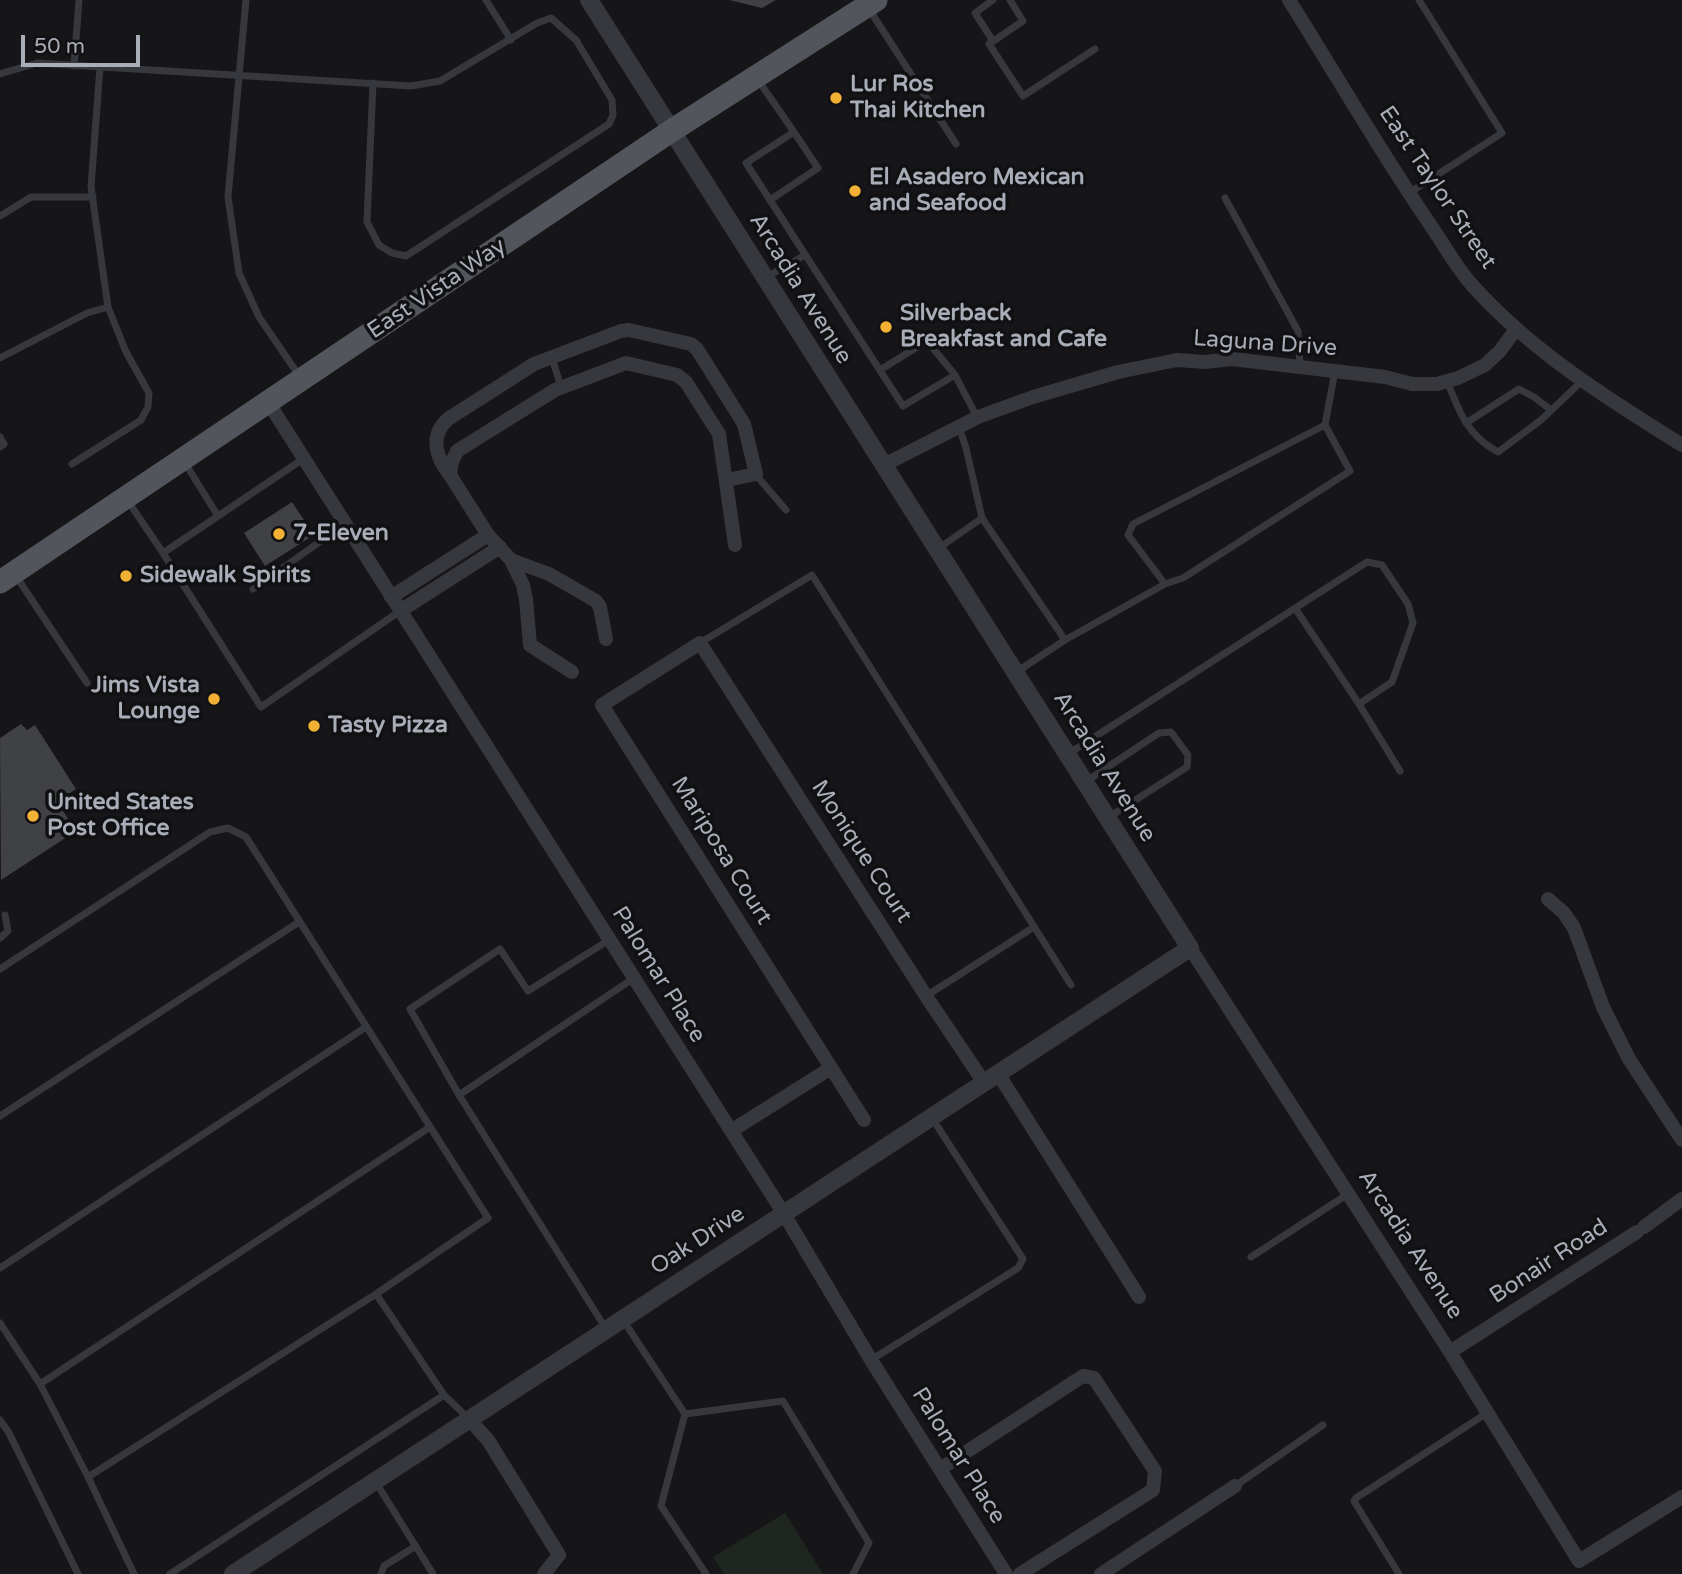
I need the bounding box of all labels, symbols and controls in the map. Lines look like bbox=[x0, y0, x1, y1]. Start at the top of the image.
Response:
scale bar bbox=[24, 21, 144, 65]
text: 50 m bbox=[34, 34, 85, 59]
place label: Lur Ros Thai Kitchen bbox=[850, 71, 986, 125]
marker: Lur Ros Thai Kitchen bbox=[828, 90, 844, 106]
street label: East Taylor Street bbox=[1372, 101, 1502, 275]
place label: El Asadero Mexican and Seafood bbox=[869, 164, 1085, 218]
marker: El Asadero Mexican and Seafood bbox=[847, 183, 863, 199]
street label: Arcadia Avenue bbox=[743, 209, 857, 369]
street label: East Vista Way bbox=[363, 233, 511, 345]
place label: Silverback Breakfast and Cafe bbox=[900, 300, 1107, 354]
marker: Silverback Breakfast and Cafe bbox=[878, 319, 894, 335]
street label: Laguna Drive bbox=[1192, 325, 1338, 363]
place label: 7-Eleven bbox=[293, 520, 389, 548]
marker: 7-Eleven bbox=[271, 526, 287, 542]
place label: Sidewalk Spirits bbox=[140, 562, 311, 590]
marker: Sidewalk Spirits bbox=[118, 568, 134, 584]
place label: Jims Vista Lounge bbox=[91, 672, 200, 726]
street label: Arcadia Avenue bbox=[1047, 687, 1161, 847]
marker: Jims Vista Lounge bbox=[206, 691, 222, 707]
place label: Tasty Pizza bbox=[328, 712, 448, 740]
marker: Tasty Pizza bbox=[306, 718, 322, 734]
street label: Mariposa Court bbox=[664, 772, 778, 930]
street label: Monique Court bbox=[805, 776, 917, 928]
place label: United States Post Office bbox=[47, 789, 194, 843]
marker: United States Post Office bbox=[25, 808, 41, 824]
street label: Palomar Place bbox=[605, 902, 711, 1048]
street label: Arcadia Avenue bbox=[1352, 1165, 1468, 1325]
street label: Oak Drive bbox=[646, 1200, 750, 1282]
street label: Bonair Road bbox=[1485, 1214, 1613, 1310]
street label: Palomar Place bbox=[905, 1383, 1011, 1529]

